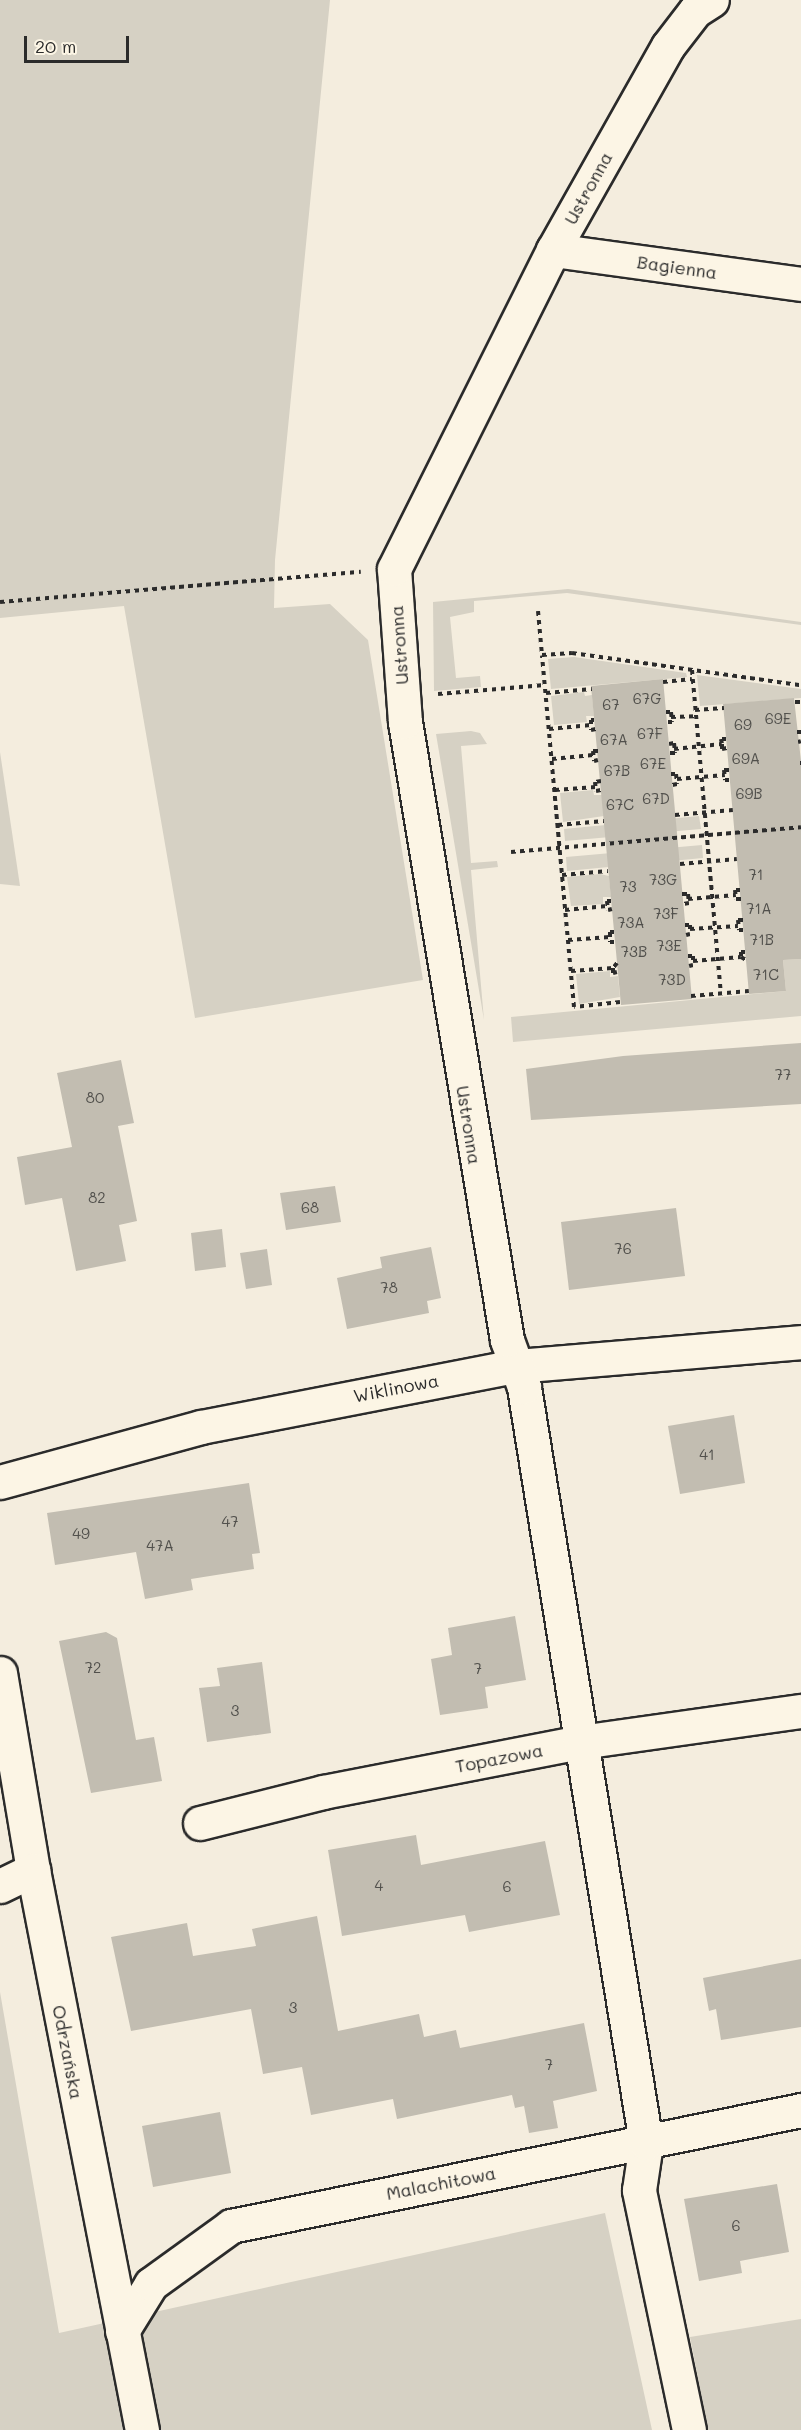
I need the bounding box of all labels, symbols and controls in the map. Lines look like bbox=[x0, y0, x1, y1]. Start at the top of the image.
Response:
scale bar bbox=[27, 24, 132, 62]
text: 20 m bbox=[35, 34, 76, 58]
street label: Ustronna bbox=[559, 148, 617, 228]
street label: Bagienna bbox=[636, 251, 718, 283]
street label: Ustronna bbox=[385, 605, 413, 685]
house number: 67G bbox=[633, 690, 661, 708]
house number: 67 bbox=[602, 696, 620, 714]
house number: 69E bbox=[765, 710, 791, 728]
house number: 69 bbox=[734, 716, 752, 734]
house number: 67F bbox=[637, 725, 663, 743]
house number: 67A bbox=[600, 731, 628, 749]
house number: 69A bbox=[732, 750, 760, 768]
house number: 67E bbox=[640, 755, 666, 773]
house number: 67B bbox=[604, 762, 630, 780]
house number: 69B bbox=[735, 785, 763, 803]
house number: 67D bbox=[642, 790, 670, 808]
house number: 67C bbox=[606, 796, 634, 814]
house number: 71 bbox=[748, 866, 764, 884]
house number: 73G bbox=[649, 871, 677, 889]
house number: 73 bbox=[619, 878, 637, 896]
house number: 71A bbox=[746, 900, 772, 918]
house number: 73F bbox=[653, 905, 679, 923]
house number: 73A bbox=[617, 914, 645, 932]
house number: 71B bbox=[750, 931, 774, 949]
house number: 73E bbox=[656, 937, 682, 955]
house number: 73B bbox=[621, 943, 647, 961]
house number: 71C bbox=[753, 966, 779, 984]
house number: 73D bbox=[658, 971, 686, 989]
house number: 77 bbox=[775, 1066, 791, 1084]
street label: Ustronna bbox=[452, 1084, 486, 1166]
house number: 80 bbox=[86, 1089, 104, 1107]
house number: 82 bbox=[88, 1189, 106, 1207]
house number: 68 bbox=[301, 1199, 319, 1217]
house number: 76 bbox=[614, 1240, 632, 1258]
house number: 78 bbox=[380, 1279, 398, 1297]
street label: Wiklinowa bbox=[351, 1369, 441, 1407]
house number: 41 bbox=[699, 1446, 715, 1464]
house number: 47 bbox=[221, 1513, 239, 1531]
house number: 49 bbox=[72, 1525, 90, 1543]
house number: 47A bbox=[146, 1537, 174, 1555]
house number: 72 bbox=[85, 1659, 101, 1677]
house number: 7 bbox=[474, 1660, 482, 1678]
house number: 3 bbox=[231, 1702, 239, 1720]
street label: Topazowa bbox=[453, 1739, 545, 1777]
house number: 4 bbox=[375, 1877, 383, 1895]
house number: 6 bbox=[502, 1878, 512, 1896]
house number: 3 bbox=[289, 1999, 297, 2017]
street label: Odrzańska bbox=[48, 2003, 88, 2101]
house number: 7 bbox=[545, 2056, 553, 2074]
street label: Malachitowa bbox=[384, 2162, 498, 2204]
house number: 6 bbox=[731, 2217, 741, 2235]

